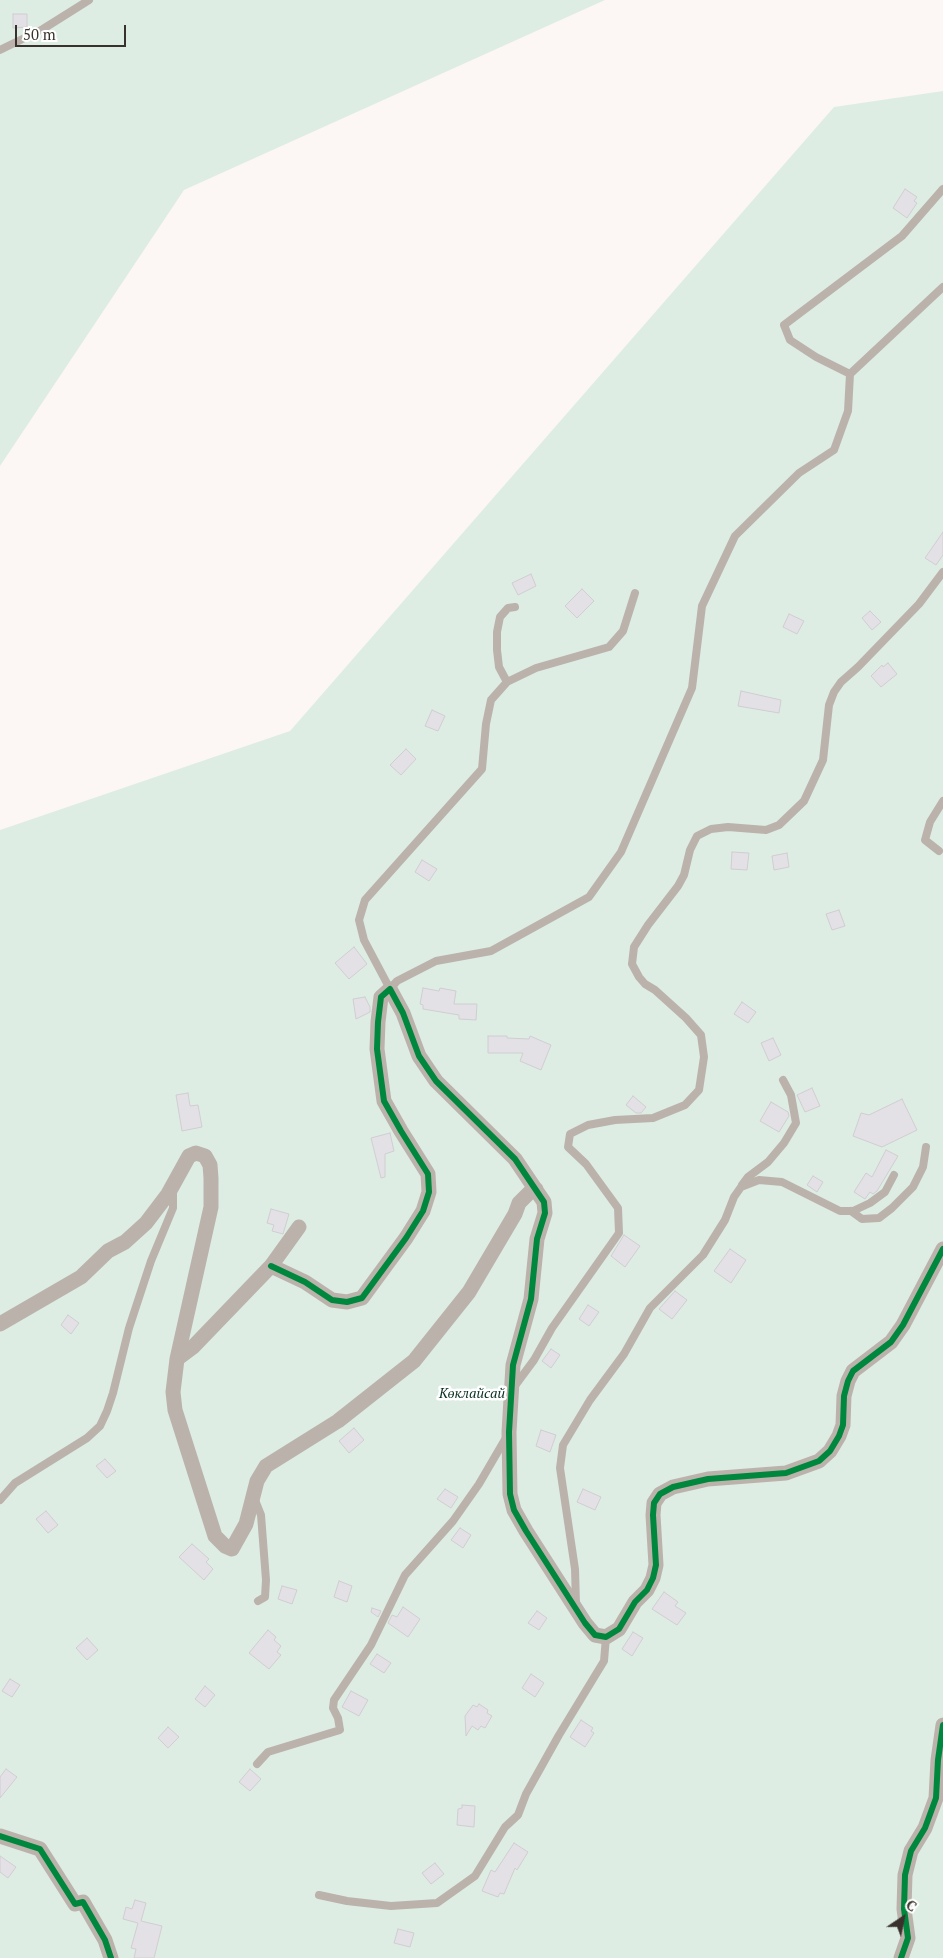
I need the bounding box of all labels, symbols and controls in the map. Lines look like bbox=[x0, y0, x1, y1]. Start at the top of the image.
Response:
scale bar bbox=[18, 15, 129, 47]
text: 50 m bbox=[23, 24, 56, 44]
park label: Көклайсай bbox=[439, 1386, 505, 1402]
north arrow bbox=[878, 1893, 928, 1943]
text: С bbox=[903, 1895, 921, 1916]

